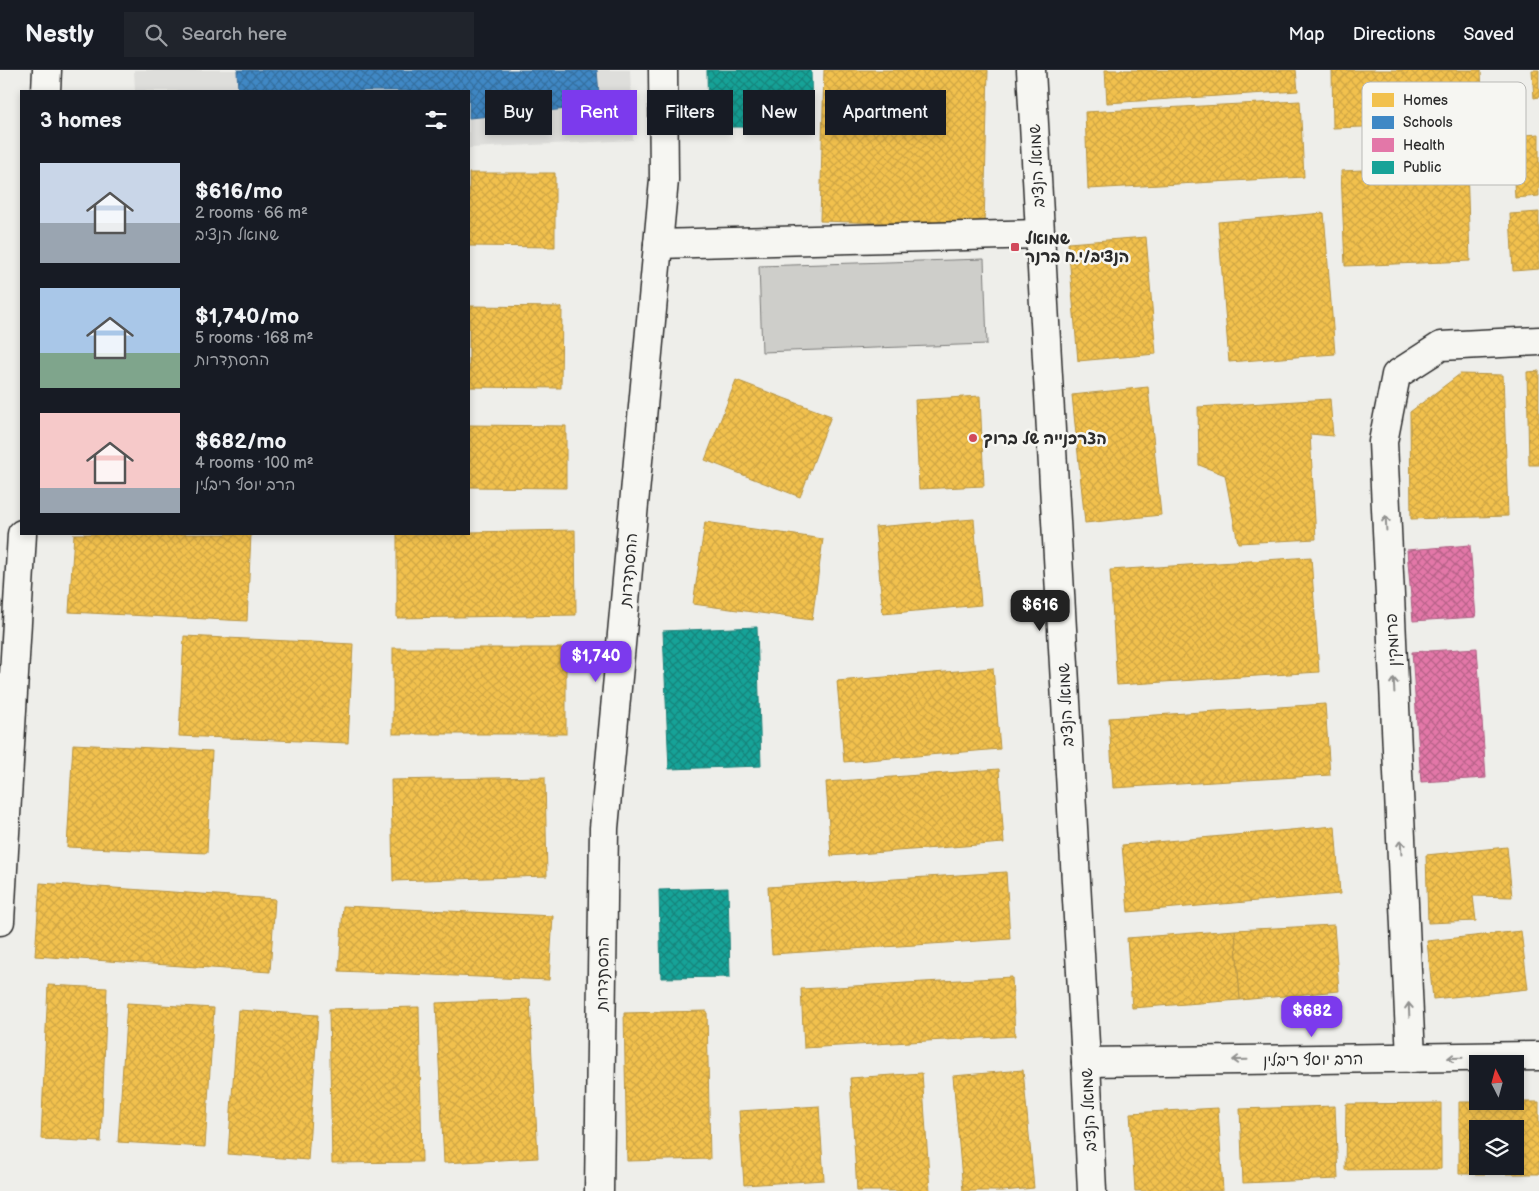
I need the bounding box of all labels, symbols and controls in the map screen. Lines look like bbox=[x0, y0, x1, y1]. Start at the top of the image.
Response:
search box bbox=[124, 12, 474, 57]
text: Nestly bbox=[25, 20, 94, 49]
icon: search bbox=[142, 21, 170, 49]
text: Search here bbox=[182, 23, 287, 46]
text: Map bbox=[1289, 24, 1325, 45]
text: Directions bbox=[1353, 24, 1435, 45]
text: Saved bbox=[1463, 24, 1514, 45]
legend bbox=[1362, 82, 1526, 185]
chip: Buy bbox=[485, 90, 552, 135]
chip: Rent bbox=[562, 90, 637, 135]
chip: Filters bbox=[647, 90, 733, 135]
chip: New bbox=[743, 90, 815, 135]
chip: Apartment bbox=[825, 90, 946, 135]
text: Homes bbox=[1403, 92, 1448, 109]
icon: filters bbox=[422, 106, 450, 134]
text: 3 homes bbox=[40, 108, 122, 133]
text: Schools bbox=[1403, 114, 1453, 131]
street label: שמואל הנציב bbox=[1026, 123, 1049, 208]
text: Health bbox=[1403, 137, 1445, 154]
text: Public bbox=[1403, 159, 1441, 176]
text: $616/mo bbox=[195, 179, 283, 204]
icon: home bbox=[80, 183, 140, 243]
text: 2 rooms · 66 m² bbox=[195, 204, 308, 223]
text: שמואל הנציב bbox=[195, 226, 279, 245]
place label: שמואל הנציב/י.ח ברנר bbox=[1025, 230, 1129, 267]
marker: שמואל הנציב/י.ח ברנר bbox=[1009, 241, 1021, 253]
text: $1,740/mo bbox=[195, 304, 299, 329]
icon: home bbox=[80, 308, 140, 368]
text: 5 rooms · 168 m² bbox=[195, 329, 313, 348]
text: ההסתדרות bbox=[195, 351, 269, 370]
text: $682/mo bbox=[195, 429, 286, 454]
place label: הצרכנייה של ברוך bbox=[983, 430, 1107, 449]
marker: הצרכנייה של ברוך bbox=[967, 432, 979, 444]
icon: home bbox=[80, 433, 140, 493]
text: 4 rooms · 100 m² bbox=[195, 454, 314, 473]
text: הרב יוסף ריבלין bbox=[195, 476, 295, 495]
one-way arrow bbox=[1382, 515, 1391, 531]
street label: ההסתדרות bbox=[617, 532, 642, 609]
pin: $616 bbox=[1010, 590, 1070, 632]
text: $616 bbox=[1022, 596, 1058, 615]
street label: פרומקין bbox=[1383, 613, 1404, 667]
pin: $1,740 bbox=[555, 640, 637, 683]
text: $1,740 bbox=[571, 647, 621, 666]
street label: שמואל הנציב bbox=[1055, 662, 1078, 747]
one-way arrow bbox=[1389, 677, 1398, 693]
one-way arrow bbox=[1396, 840, 1406, 856]
street label: ההסתדרות bbox=[593, 937, 614, 1012]
pin: $682 bbox=[1282, 996, 1342, 1038]
text: $682 bbox=[1292, 1002, 1332, 1021]
one-way arrow bbox=[1404, 1002, 1413, 1018]
street label: הרב יוסף ריבלין bbox=[1263, 1050, 1363, 1071]
one-way arrow bbox=[1448, 1053, 1464, 1062]
one-way arrow bbox=[1233, 1055, 1249, 1065]
north arrow bbox=[1469, 1055, 1524, 1110]
map controls bbox=[1469, 1055, 1524, 1175]
street label: שמואל הנציב bbox=[1078, 1067, 1101, 1152]
button: layers bbox=[1469, 1120, 1524, 1175]

